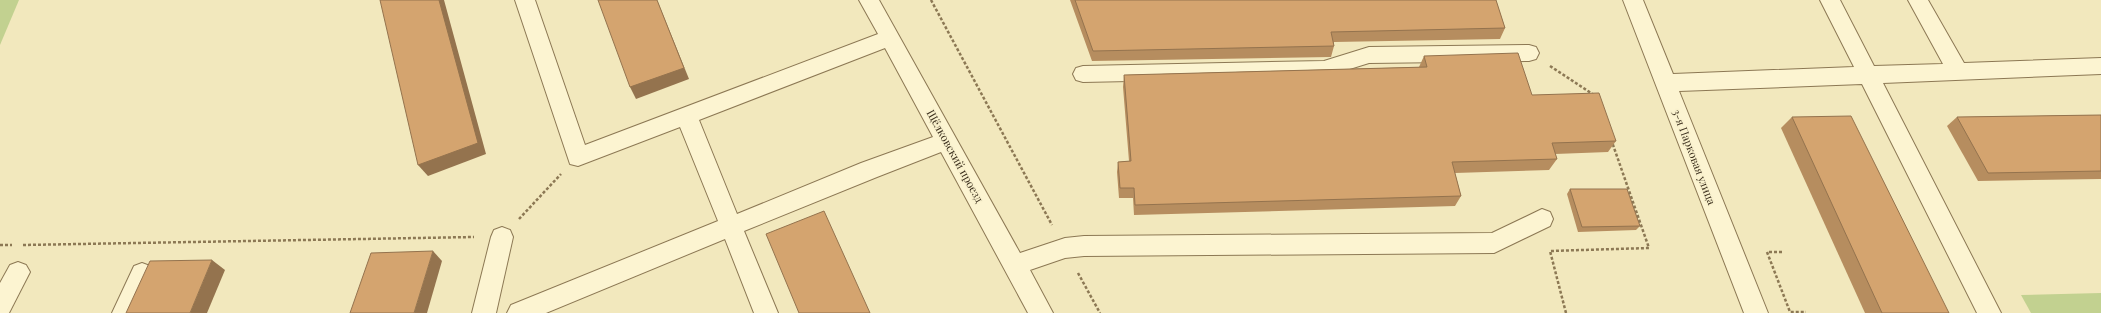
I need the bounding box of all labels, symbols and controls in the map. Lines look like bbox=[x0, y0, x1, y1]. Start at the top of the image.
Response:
street label: Щёлковский проезд bbox=[924, 107, 987, 205]
street label: 3-я Парковая улица bbox=[1669, 107, 1720, 207]

